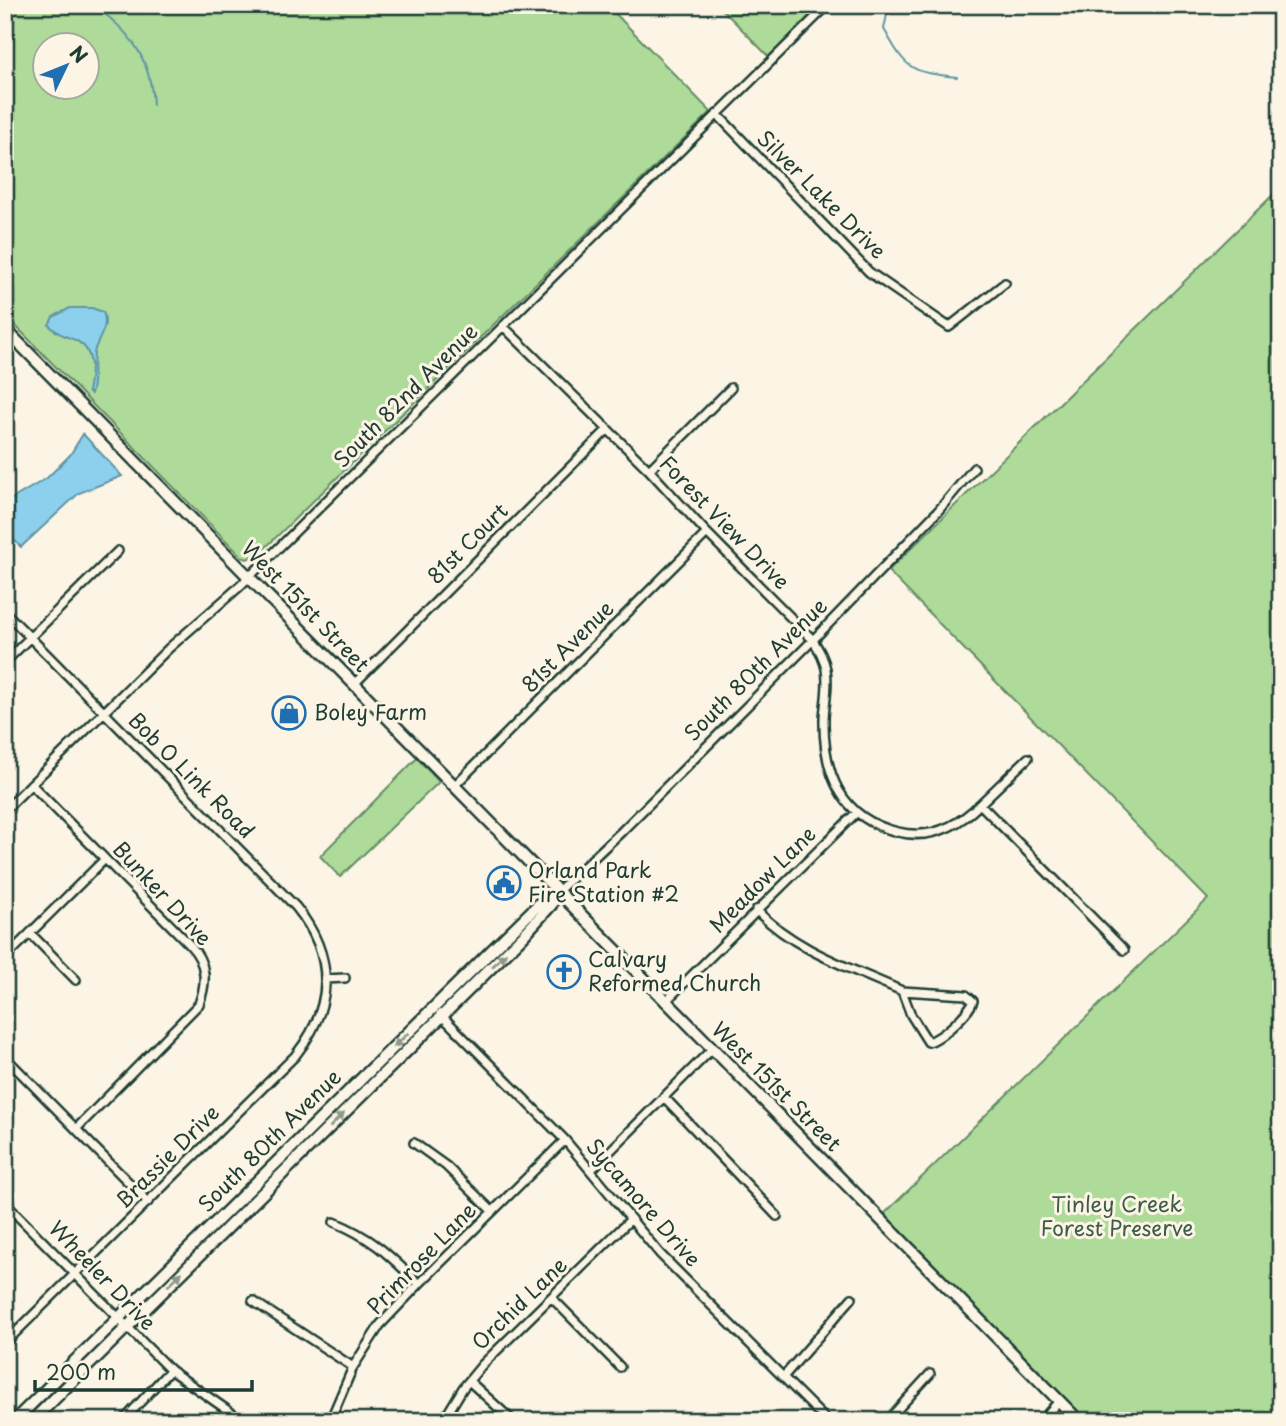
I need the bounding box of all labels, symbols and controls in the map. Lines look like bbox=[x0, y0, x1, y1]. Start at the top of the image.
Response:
north arrow bbox=[32, 32, 102, 102]
text: N bbox=[64, 39, 95, 69]
street label: Silver Lake Drive bbox=[751, 122, 894, 265]
street label: South 82nd Avenue bbox=[325, 315, 484, 474]
street label: Forest View Drive bbox=[653, 447, 798, 596]
street label: 81st Court bbox=[419, 495, 514, 590]
street label: West 151st Street bbox=[235, 532, 378, 679]
street label: South 80th Avenue bbox=[676, 590, 833, 747]
street label: 81st Avenue bbox=[513, 592, 620, 699]
shop icon: Boley Farm bbox=[270, 694, 308, 732]
place label: Boley Farm bbox=[314, 695, 427, 727]
street label: Bob O Link Road bbox=[122, 704, 263, 845]
street label: Meadow Lane bbox=[701, 818, 822, 939]
street label: Bunker Drive bbox=[106, 833, 220, 952]
place label: Orland Park Fire Station #2 bbox=[528, 853, 679, 909]
public building icon: Orland Park Fire Station #2 bbox=[485, 864, 523, 902]
place label: Calvary Reformed Church bbox=[588, 942, 761, 998]
one-way arrow bbox=[491, 952, 507, 969]
church icon: Calvary Reformed Church bbox=[545, 953, 583, 991]
street label: West 151st Street bbox=[705, 1013, 850, 1158]
one-way arrow bbox=[392, 1031, 409, 1048]
street label: South 80th Avenue bbox=[190, 1061, 347, 1218]
street label: Brassie Drive bbox=[107, 1096, 226, 1215]
one-way arrow bbox=[329, 1111, 346, 1128]
street label: Sycamore Drive bbox=[580, 1130, 709, 1273]
park label: Tinley Creek Forest Preserve bbox=[1040, 1187, 1194, 1243]
street label: Primrose Lane bbox=[358, 1194, 483, 1321]
street label: Wheeler Drive bbox=[43, 1212, 164, 1337]
street label: Orchid Lane bbox=[464, 1249, 574, 1356]
one-way arrow bbox=[166, 1272, 183, 1288]
scale bar bbox=[35, 1349, 252, 1393]
text: 200 m bbox=[46, 1355, 116, 1387]

